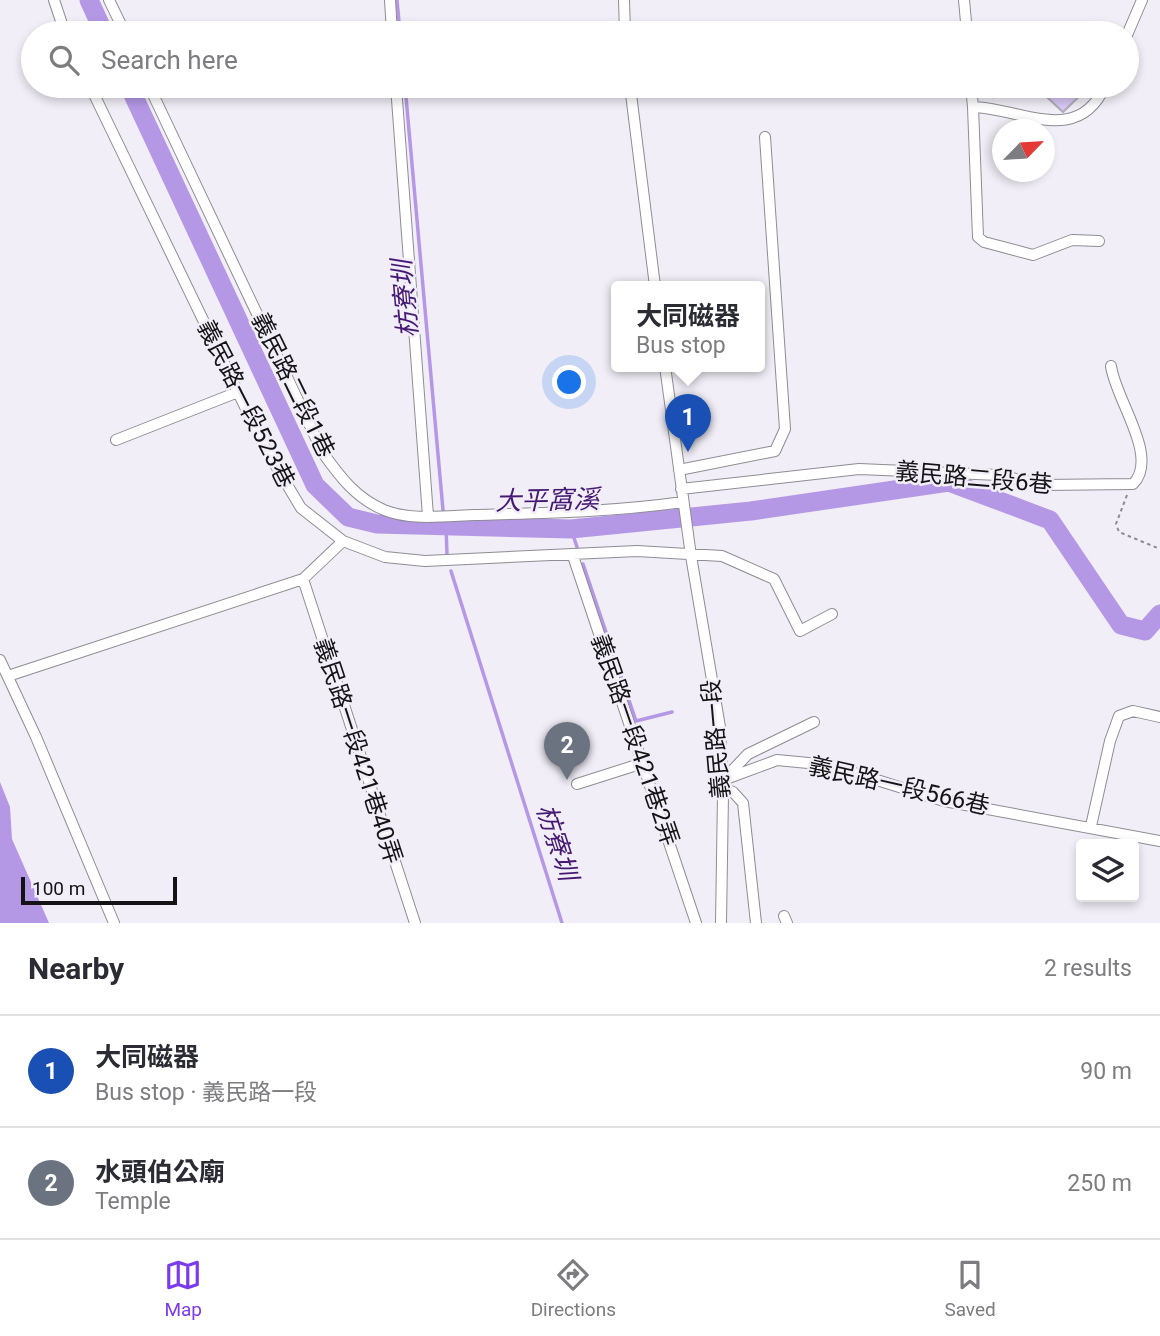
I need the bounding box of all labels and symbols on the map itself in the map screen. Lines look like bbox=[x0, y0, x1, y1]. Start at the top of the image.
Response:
north arrow bbox=[992, 119, 1055, 182]
water label: 枋寮圳 bbox=[386, 255, 423, 339]
street label: 義民路二段1巷 bbox=[246, 308, 340, 462]
street label: 義民路一段523巷 bbox=[192, 315, 300, 493]
your location bbox=[552, 365, 586, 399]
pin: 1 bbox=[665, 394, 711, 452]
street label: 義民路二段6巷 bbox=[894, 457, 1054, 499]
water label: 大平窩溪 bbox=[495, 484, 603, 516]
street label: 義民路一段421巷2弄 bbox=[586, 631, 684, 849]
street label: 義民路一段421巷40弄 bbox=[308, 635, 408, 867]
street label: 義民路一段 bbox=[697, 678, 735, 800]
pin: 2 bbox=[544, 722, 590, 780]
street label: 義民路一段566巷 bbox=[806, 752, 992, 820]
water label: 枋寮圳 bbox=[531, 800, 585, 888]
scale bar bbox=[21, 874, 177, 906]

